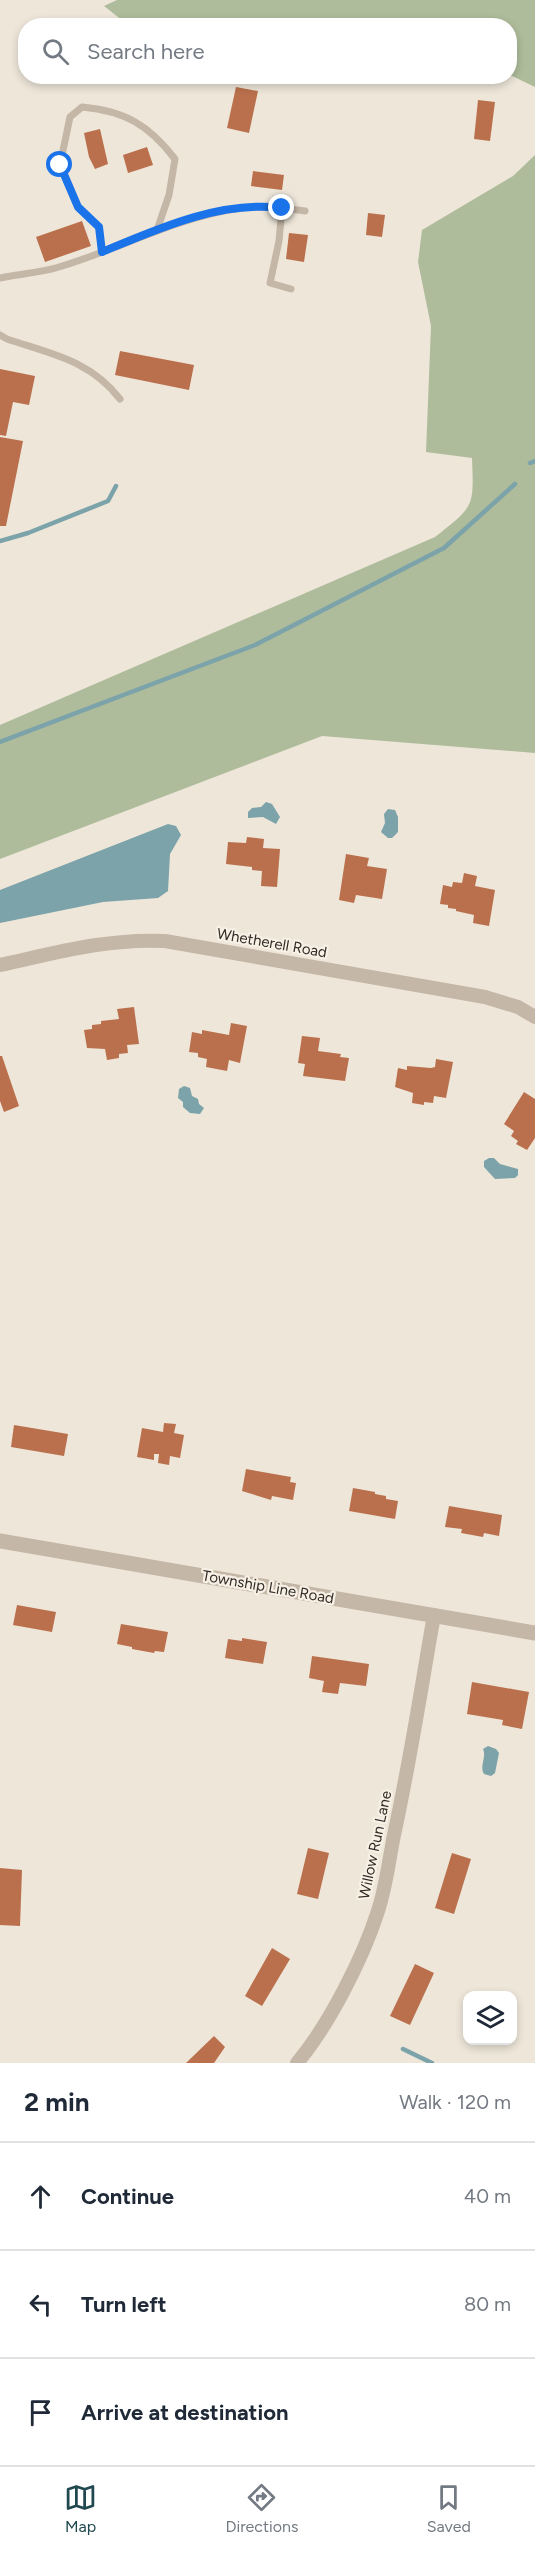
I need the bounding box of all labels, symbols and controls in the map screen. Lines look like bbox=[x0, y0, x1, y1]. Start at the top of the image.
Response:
search box bbox=[18, 18, 517, 84]
icon: search bbox=[39, 35, 72, 68]
text: Search here bbox=[87, 38, 205, 65]
route start bbox=[46, 151, 72, 177]
route end bbox=[268, 194, 294, 220]
street label: Whetherell Road bbox=[216, 924, 328, 962]
street label: Township Line Road bbox=[201, 1567, 335, 1607]
street label: Willow Run Lane bbox=[355, 1789, 395, 1901]
map controls bbox=[463, 1991, 517, 2045]
button: layers bbox=[463, 1991, 517, 2045]
text: 2 min bbox=[24, 2086, 90, 2118]
text: Walk · 120 m bbox=[399, 2090, 511, 2114]
icon: ahead bbox=[24, 2180, 57, 2213]
text: Continue bbox=[81, 2183, 174, 2210]
text: 40 m bbox=[464, 2184, 511, 2208]
icon: left bbox=[24, 2288, 57, 2321]
text: Turn left bbox=[81, 2291, 167, 2318]
text: 80 m bbox=[464, 2292, 511, 2316]
icon: arrive bbox=[24, 2396, 57, 2429]
text: Arrive at destination bbox=[81, 2399, 289, 2426]
tab: Map bbox=[64, 2481, 97, 2536]
tab: Directions bbox=[225, 2481, 298, 2536]
tab: Saved bbox=[427, 2481, 471, 2536]

